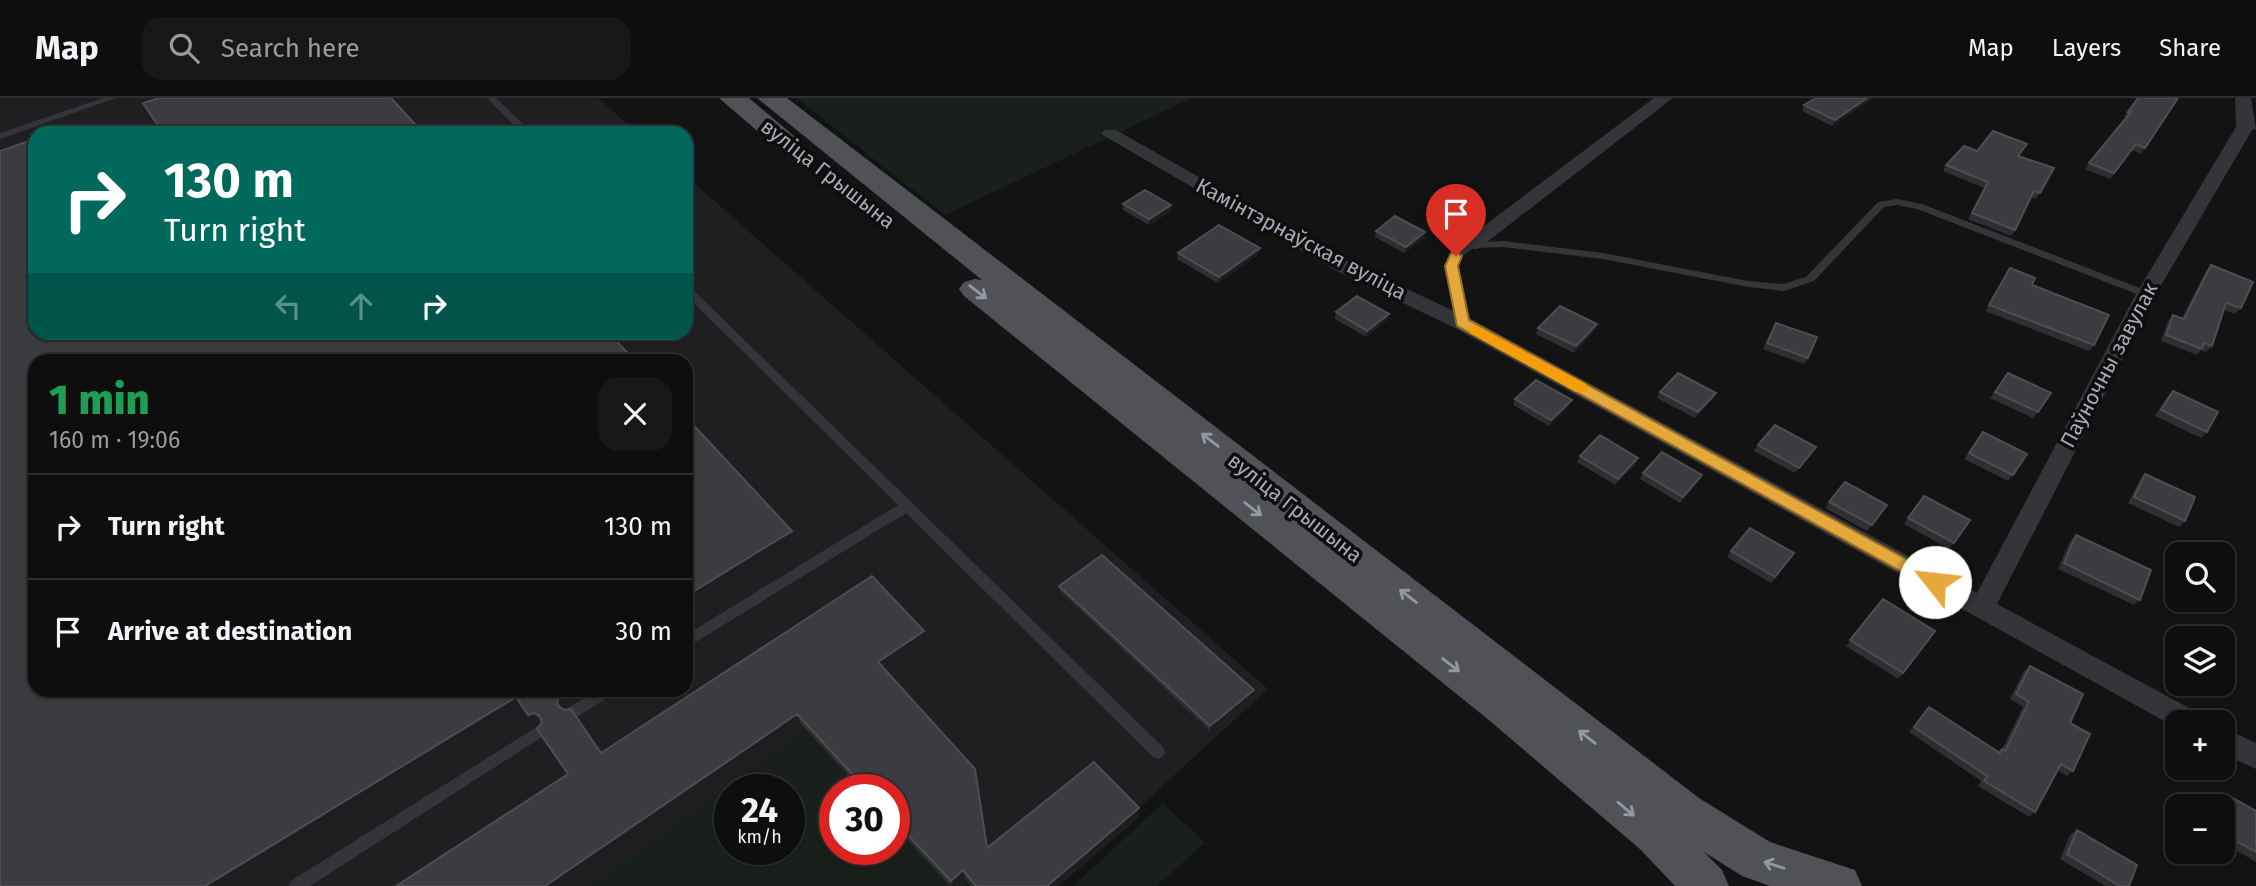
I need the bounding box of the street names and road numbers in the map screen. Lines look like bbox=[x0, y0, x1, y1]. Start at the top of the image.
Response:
street label: вуліца Грышына bbox=[756, 113, 900, 235]
street label: Камінтэрнаўская вуліца bbox=[1191, 172, 1411, 306]
street label: Паўночны завулак bbox=[2055, 278, 2164, 452]
street label: вуліца Грышына bbox=[1223, 447, 1367, 569]

